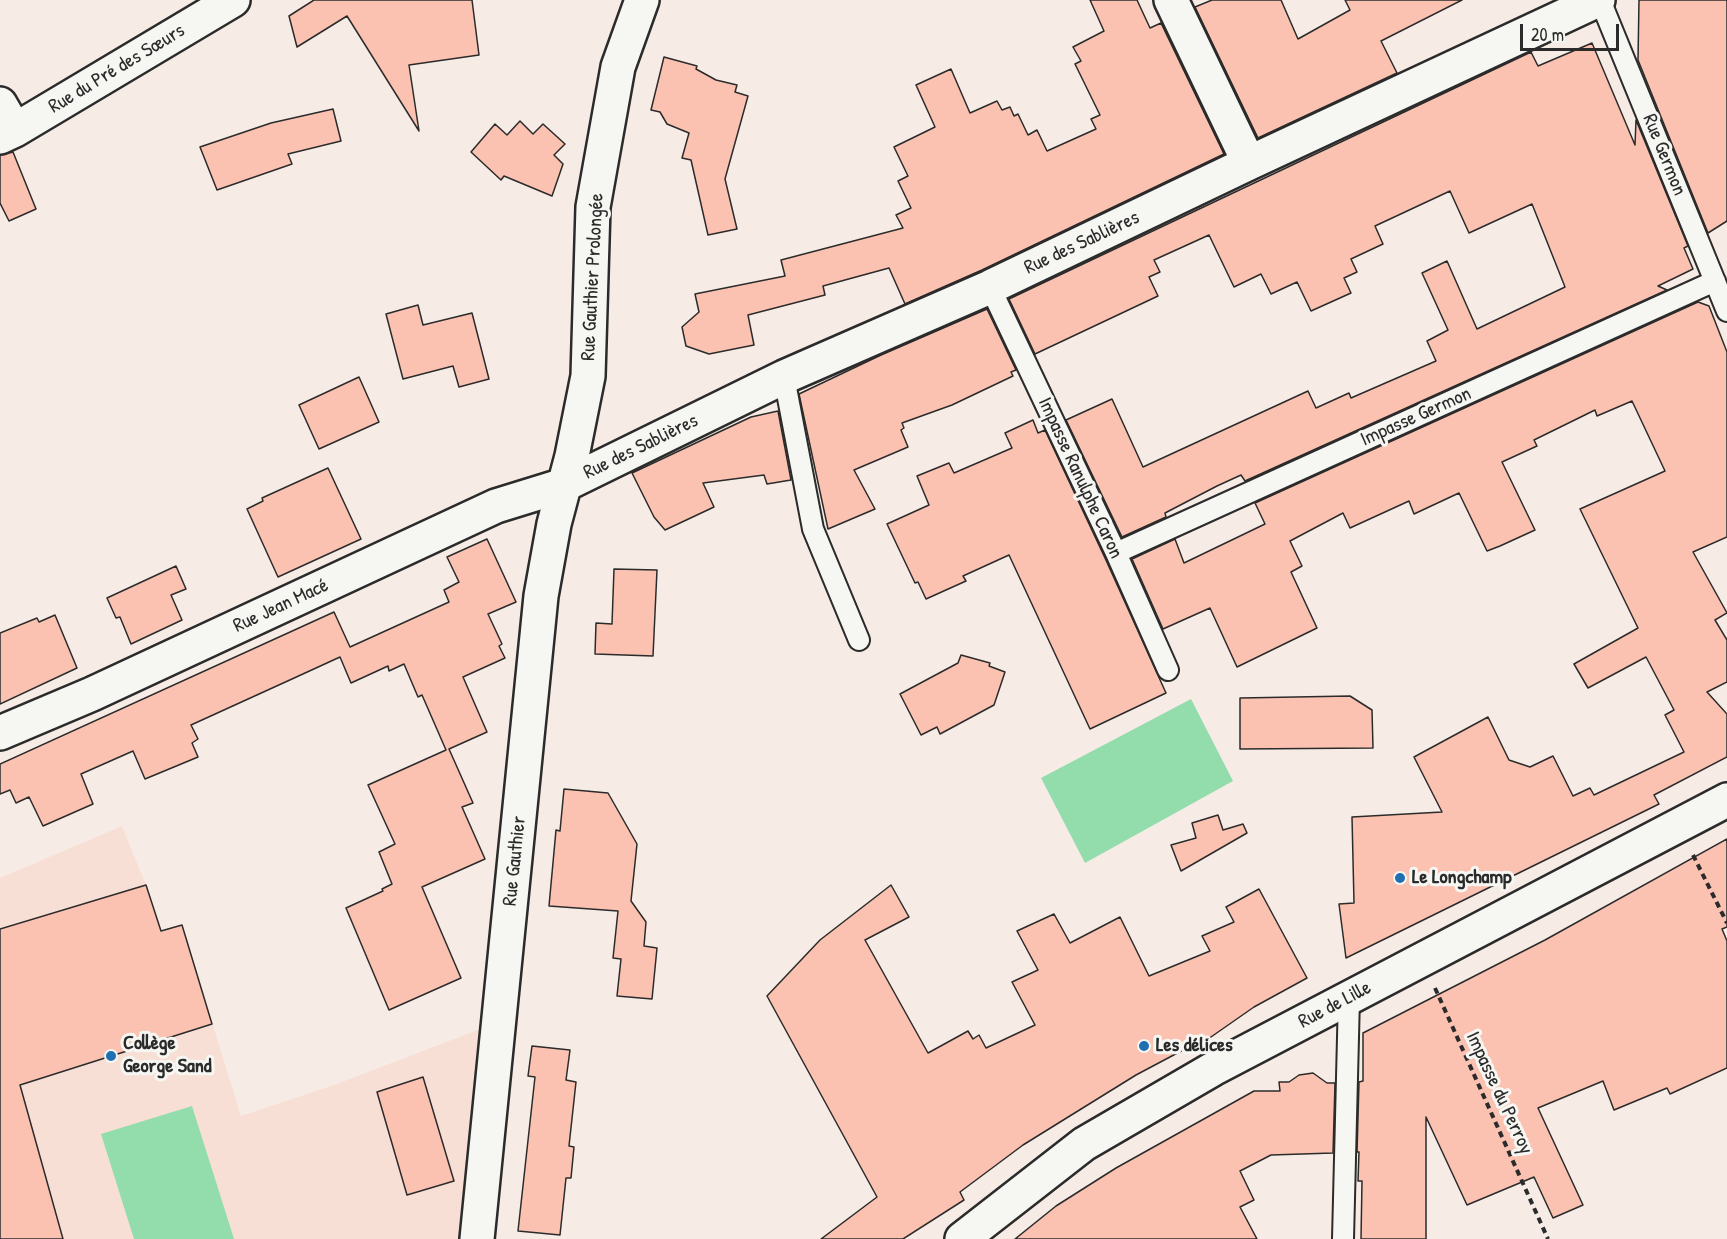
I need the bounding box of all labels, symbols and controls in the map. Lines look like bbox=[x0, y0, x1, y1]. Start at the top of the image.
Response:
scale bar bbox=[1523, 12, 1622, 50]
street label: Rue du Pré des Sœurs bbox=[45, 19, 189, 119]
text: 20 m bbox=[1531, 22, 1564, 47]
street label: Rue Germon bbox=[1637, 111, 1691, 199]
street label: Rue Gauthier Prolongée bbox=[577, 193, 609, 361]
street label: Rue des Sablières bbox=[1021, 206, 1143, 280]
street label: Impasse Germon bbox=[1357, 382, 1475, 452]
street label: Impasse Ranulphe Caron bbox=[1032, 394, 1128, 562]
street label: Rue des Sablières bbox=[580, 409, 702, 485]
street label: Rue Jean Macé bbox=[230, 574, 332, 638]
street label: Rue Gauthier bbox=[498, 815, 532, 907]
place label: Le Longchamp bbox=[1412, 866, 1512, 890]
marker: Le Longchamp bbox=[1393, 871, 1407, 885]
street label: Rue de Lille bbox=[1295, 976, 1375, 1034]
street label: Impasse du Perroy bbox=[1460, 1028, 1538, 1158]
place label: Collège George Sand bbox=[123, 1032, 212, 1079]
place label: Les délices bbox=[1156, 1034, 1233, 1058]
marker: Les délices bbox=[1137, 1039, 1151, 1053]
marker: Collège George Sand bbox=[104, 1049, 118, 1063]

